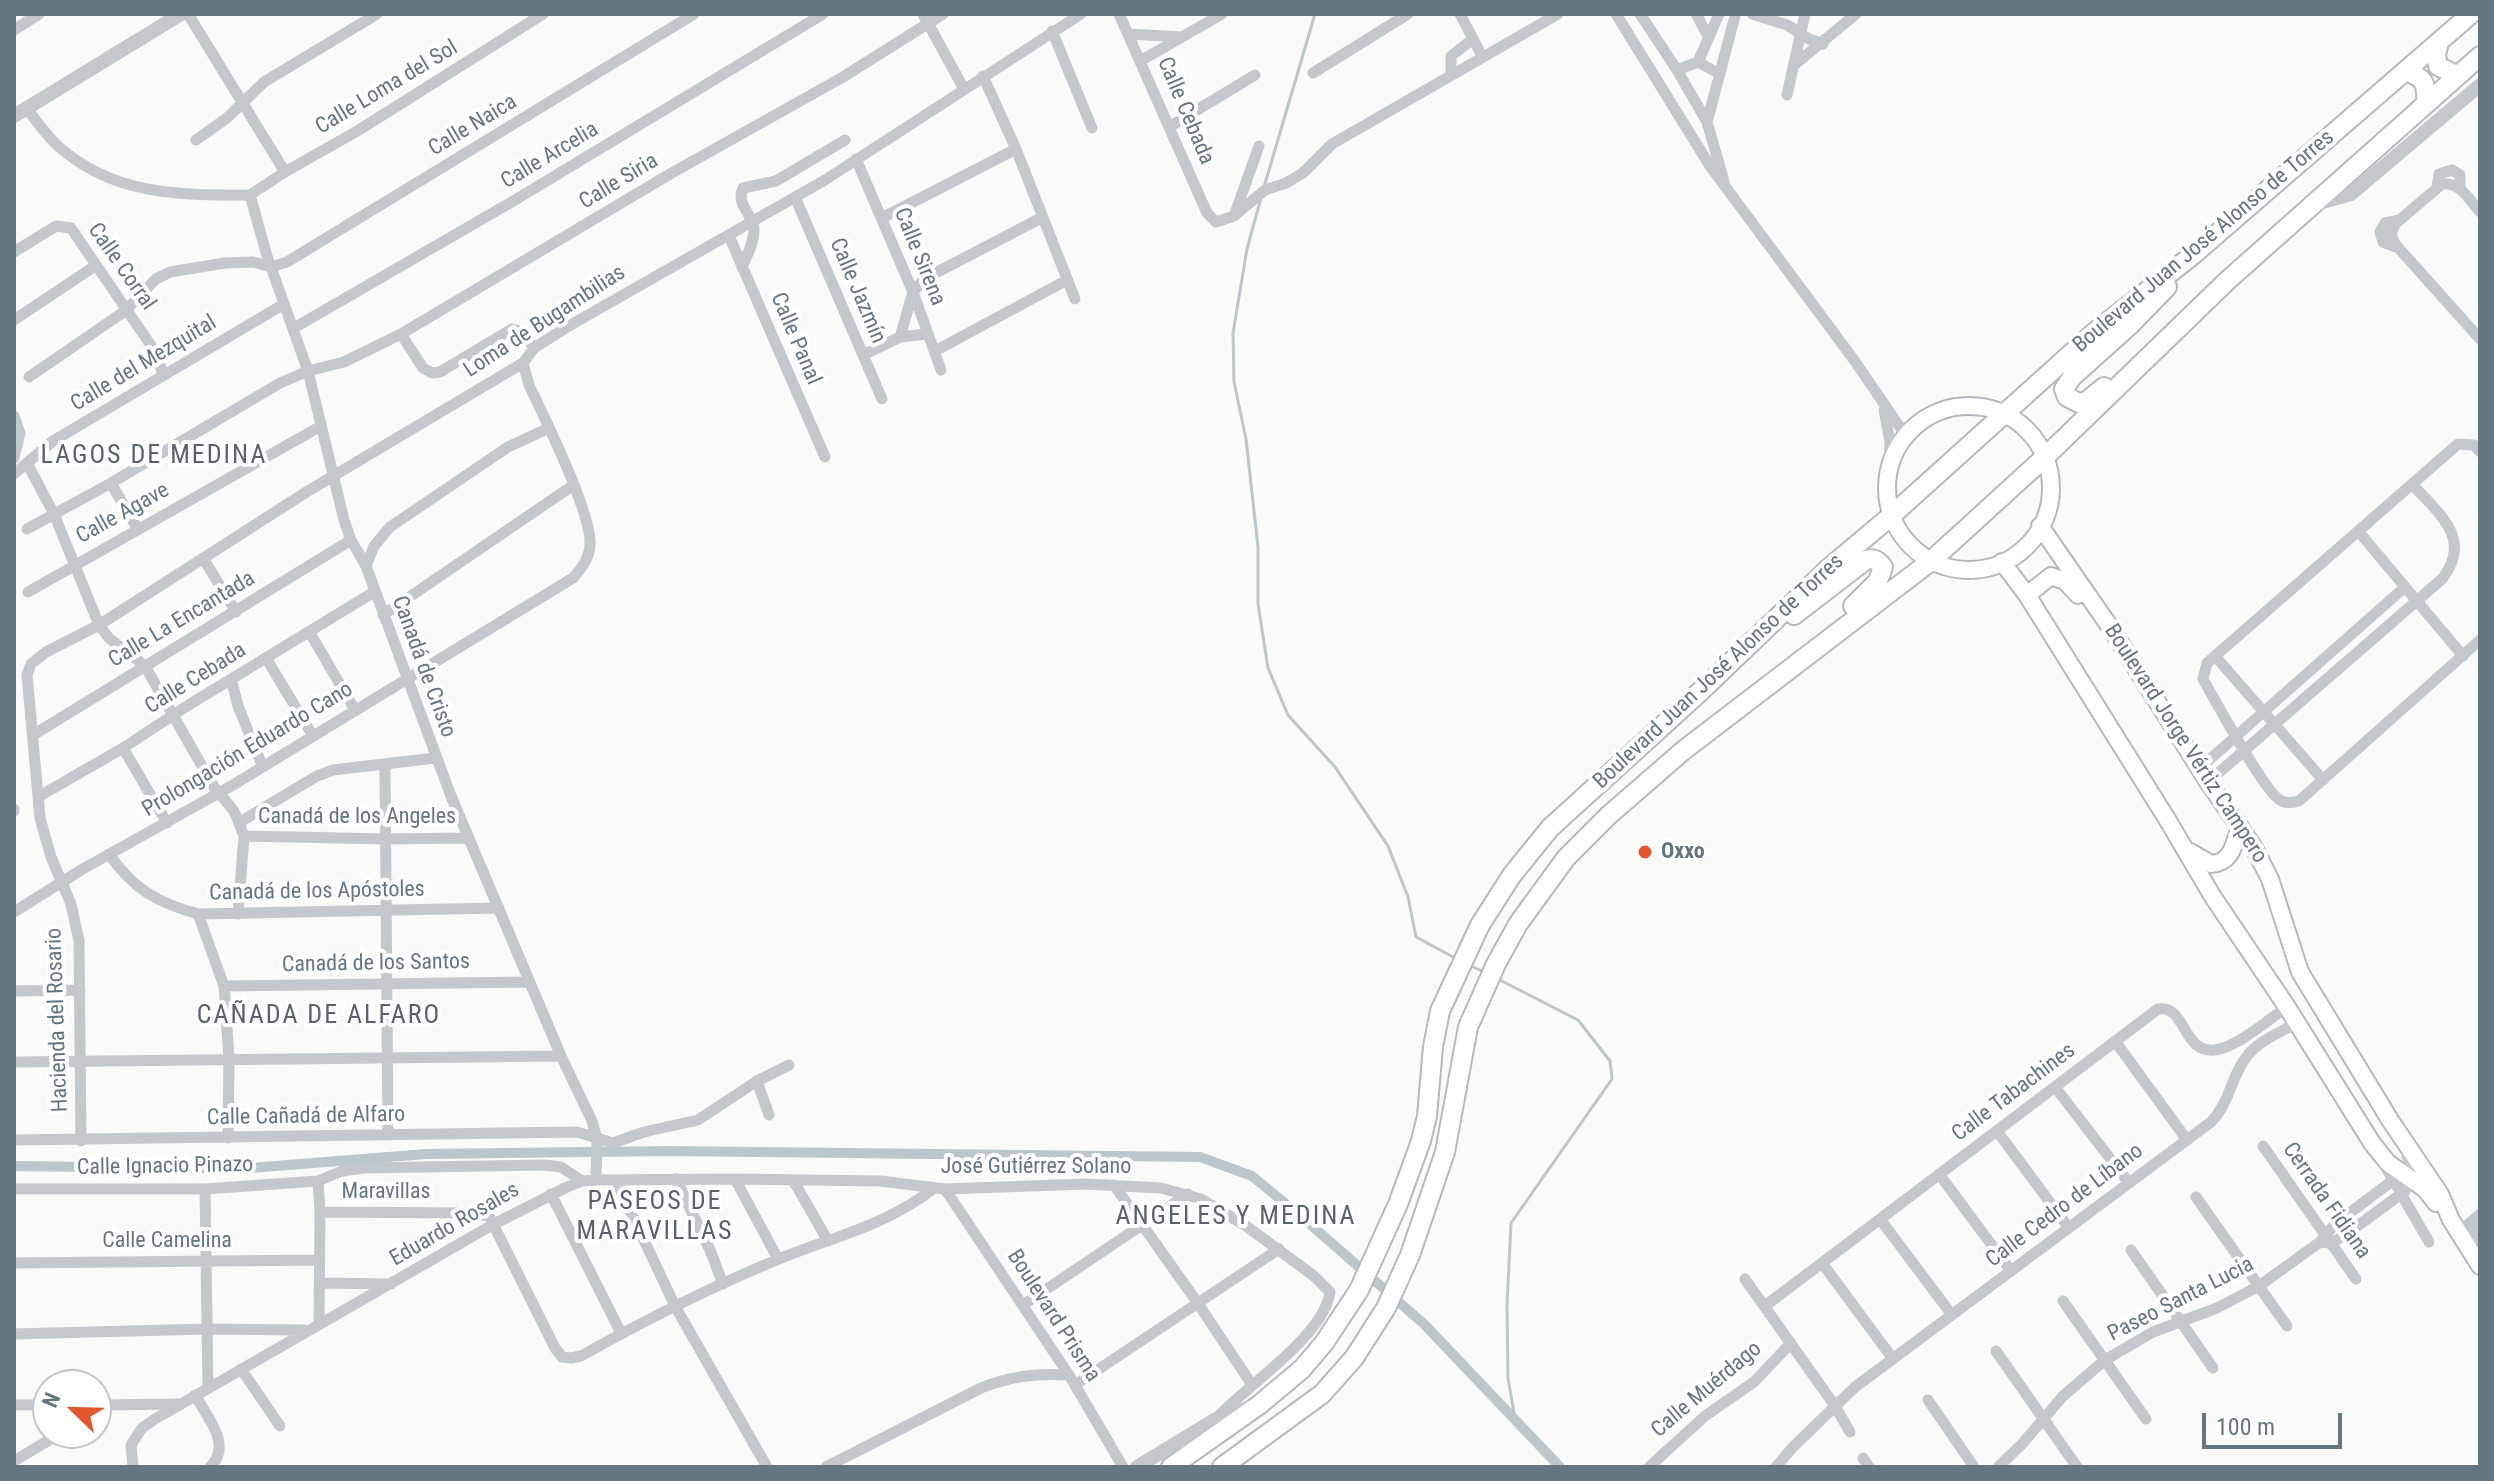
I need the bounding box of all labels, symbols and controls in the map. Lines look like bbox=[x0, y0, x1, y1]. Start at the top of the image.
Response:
street label: Calle Loma del Sol bbox=[311, 35, 463, 141]
street label: Calle Cebada bbox=[1151, 53, 1219, 169]
street label: Calle Naica bbox=[424, 89, 522, 163]
street label: Calle Arcelia bbox=[497, 117, 603, 195]
street label: Boulevard Juan José Alonso de Torres bbox=[2068, 125, 2340, 359]
street label: Calle Siria bbox=[575, 148, 663, 216]
street label: Calle Sirena bbox=[887, 204, 951, 310]
street label: Calle Corral bbox=[81, 218, 161, 316]
street label: Calle Jazmín bbox=[823, 234, 891, 348]
street label: Loma de Bugambilias bbox=[459, 260, 631, 384]
street label: Calle Panal bbox=[764, 289, 826, 389]
street label: Calle del Mezquital bbox=[66, 310, 222, 418]
district label: LAGOS DE MEDINA bbox=[41, 440, 267, 472]
street label: Calle Agave bbox=[72, 478, 174, 550]
street label: Boulevard Juan José Alonso de Torres bbox=[1588, 549, 1850, 795]
street label: Calle La Encantada bbox=[104, 566, 260, 674]
street label: Canadá de Cristo bbox=[385, 593, 461, 741]
street label: Boulevard Jorge Vértiz Campero bbox=[2098, 620, 2272, 868]
street label: Calle Cebada bbox=[141, 638, 251, 720]
street label: Prolongación Eduardo Cano bbox=[138, 677, 358, 823]
street label: Canadá de los Angeles bbox=[258, 804, 456, 830]
place label: Oxxo bbox=[1661, 839, 1705, 865]
marker: Oxxo bbox=[1636, 843, 1654, 861]
street label: Canadá de los Apóstoles bbox=[209, 877, 425, 907]
street label: Hacienda del Rosario bbox=[42, 927, 74, 1113]
street label: Canadá de los Santos bbox=[282, 949, 470, 979]
district label: CAÑADA DE ALFARO bbox=[197, 1000, 441, 1032]
street label: Calle Tabachines bbox=[1947, 1038, 2081, 1148]
street label: Calle Cañadá de Alfaro bbox=[207, 1102, 405, 1132]
street label: Calle Cedro de Líbano bbox=[1981, 1138, 2149, 1274]
street label: Cerrada Fidiana bbox=[2276, 1138, 2376, 1264]
street label: Calle Ignacio Pinazo bbox=[77, 1152, 253, 1182]
street label: José Gutiérrez Solano bbox=[941, 1154, 1131, 1180]
street label: Eduardo Rosales bbox=[386, 1177, 524, 1273]
street label: Maravillas bbox=[342, 1179, 430, 1205]
district label: PASEOS DE MARAVILLAS bbox=[576, 1186, 734, 1248]
district label: ANGELES Y MEDINA bbox=[1116, 1201, 1356, 1233]
street label: Calle Camelina bbox=[102, 1228, 232, 1254]
street label: Boulevard Prisma bbox=[1000, 1245, 1106, 1387]
street label: Paseo Santa Lucia bbox=[2104, 1252, 2258, 1348]
street label: Calle Muérdago bbox=[1646, 1336, 1768, 1444]
north arrow bbox=[32, 1369, 112, 1449]
text: N bbox=[37, 1389, 65, 1411]
scale bar bbox=[2206, 1397, 2346, 1447]
text: 100 m bbox=[2216, 1413, 2275, 1441]

